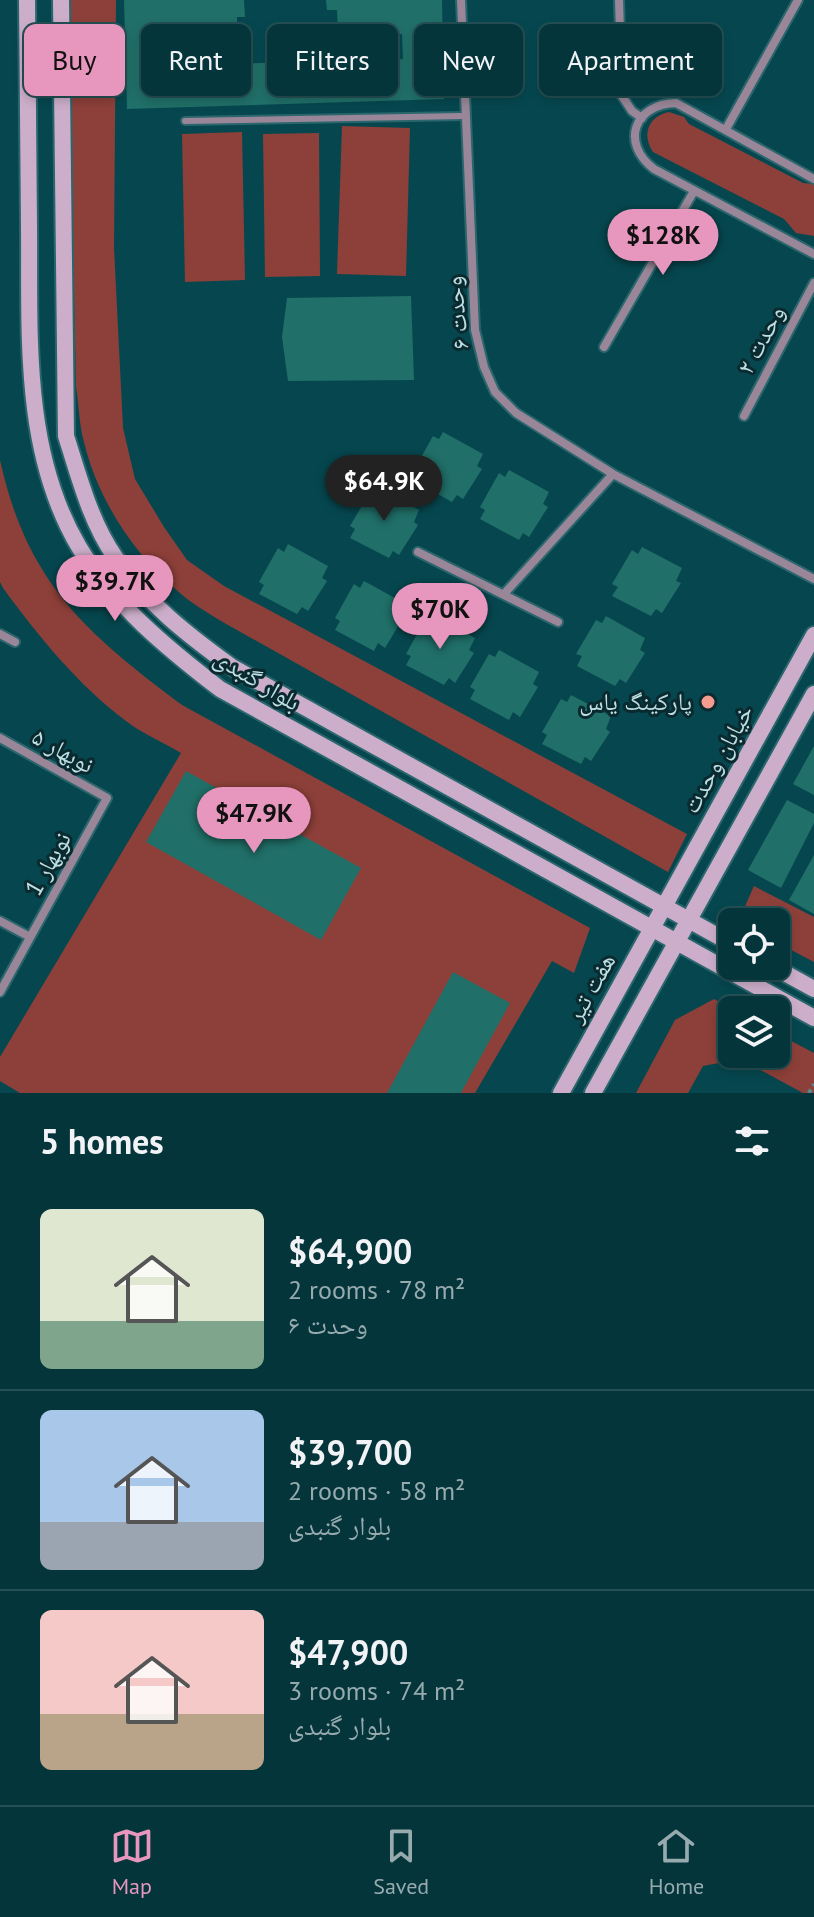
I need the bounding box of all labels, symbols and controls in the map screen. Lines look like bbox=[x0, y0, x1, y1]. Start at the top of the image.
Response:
chip: Buy bbox=[24, 24, 125, 96]
chip: Rent bbox=[141, 24, 251, 96]
chip: Filters bbox=[267, 24, 398, 96]
chip: New bbox=[414, 24, 523, 96]
chip: Apartment bbox=[539, 24, 722, 96]
pin: $128K bbox=[607, 209, 719, 277]
text: $128K bbox=[625, 218, 701, 251]
street label: وحدت ۶ bbox=[437, 275, 476, 351]
street label: وحدت ۲ bbox=[730, 300, 792, 380]
pin: $64.9K bbox=[319, 455, 449, 523]
text: $64.9K bbox=[343, 464, 425, 497]
pin: $39.7K bbox=[50, 555, 180, 623]
text: $39.7K bbox=[74, 564, 156, 597]
pin: $70K bbox=[393, 583, 487, 651]
text: $70K bbox=[410, 592, 470, 625]
street label: بلوار گنبدی bbox=[208, 642, 306, 717]
place label: پارکینگ یاس bbox=[579, 686, 692, 717]
marker: پارکینگ یاس bbox=[699, 693, 717, 711]
street label: خیابان وحدت bbox=[675, 699, 760, 819]
street label: نوبهار ۵ bbox=[27, 721, 100, 780]
pin: $47.9K bbox=[189, 787, 319, 855]
text: $47.9K bbox=[215, 796, 293, 829]
street label: نوبهار 1 bbox=[17, 826, 78, 901]
map controls bbox=[718, 908, 790, 1068]
button: locate bbox=[718, 908, 790, 980]
street label: هفت تیر bbox=[559, 948, 622, 1029]
button: layers bbox=[718, 996, 790, 1068]
text: 5 homes bbox=[40, 1119, 164, 1163]
icon: filters bbox=[730, 1119, 774, 1163]
text: $64,900 bbox=[288, 1229, 412, 1273]
icon: home bbox=[104, 1241, 200, 1337]
text: 2 rooms · 78 m² bbox=[288, 1273, 465, 1306]
text: وحدت ۶ bbox=[288, 1308, 368, 1341]
text: $39,700 bbox=[288, 1430, 412, 1474]
icon: home bbox=[104, 1442, 200, 1538]
text: 2 rooms · 58 m² bbox=[288, 1474, 465, 1507]
text: بلوار گنبدی bbox=[288, 1509, 391, 1542]
text: $47,900 bbox=[288, 1630, 408, 1674]
icon: home bbox=[104, 1642, 200, 1738]
text: 3 rooms · 74 m² bbox=[288, 1674, 465, 1707]
text: بلوار گنبدی bbox=[288, 1709, 391, 1742]
tab: Map bbox=[110, 1824, 154, 1900]
tab: Saved bbox=[373, 1824, 429, 1900]
tab: Home bbox=[649, 1824, 704, 1900]

